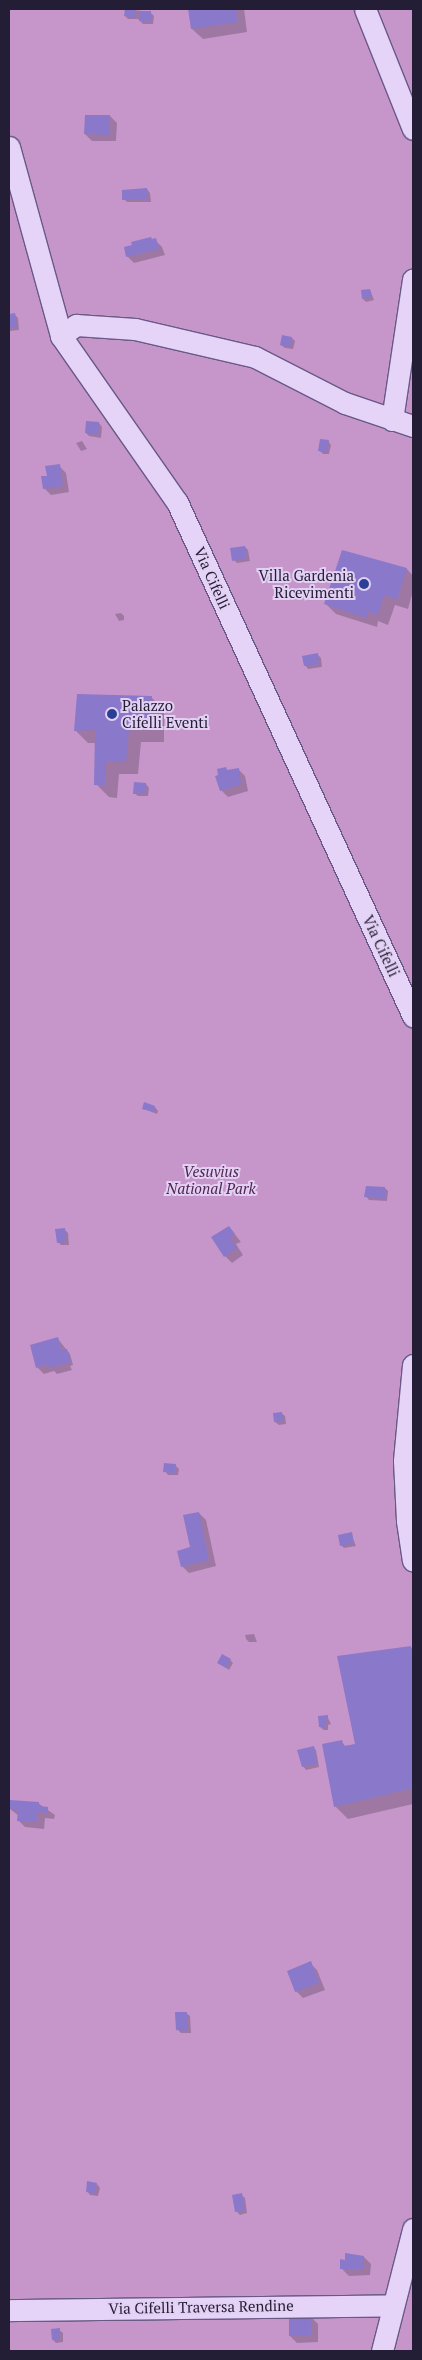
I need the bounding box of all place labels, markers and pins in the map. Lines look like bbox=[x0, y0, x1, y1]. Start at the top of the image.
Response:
place label: Villa Gardenia Ricevimenti bbox=[258, 566, 354, 601]
marker: Villa Gardenia Ricevimenti bbox=[358, 578, 370, 590]
place label: Palazzo Cifelli Eventi bbox=[122, 696, 208, 731]
marker: Palazzo Cifelli Eventi bbox=[106, 708, 118, 720]

